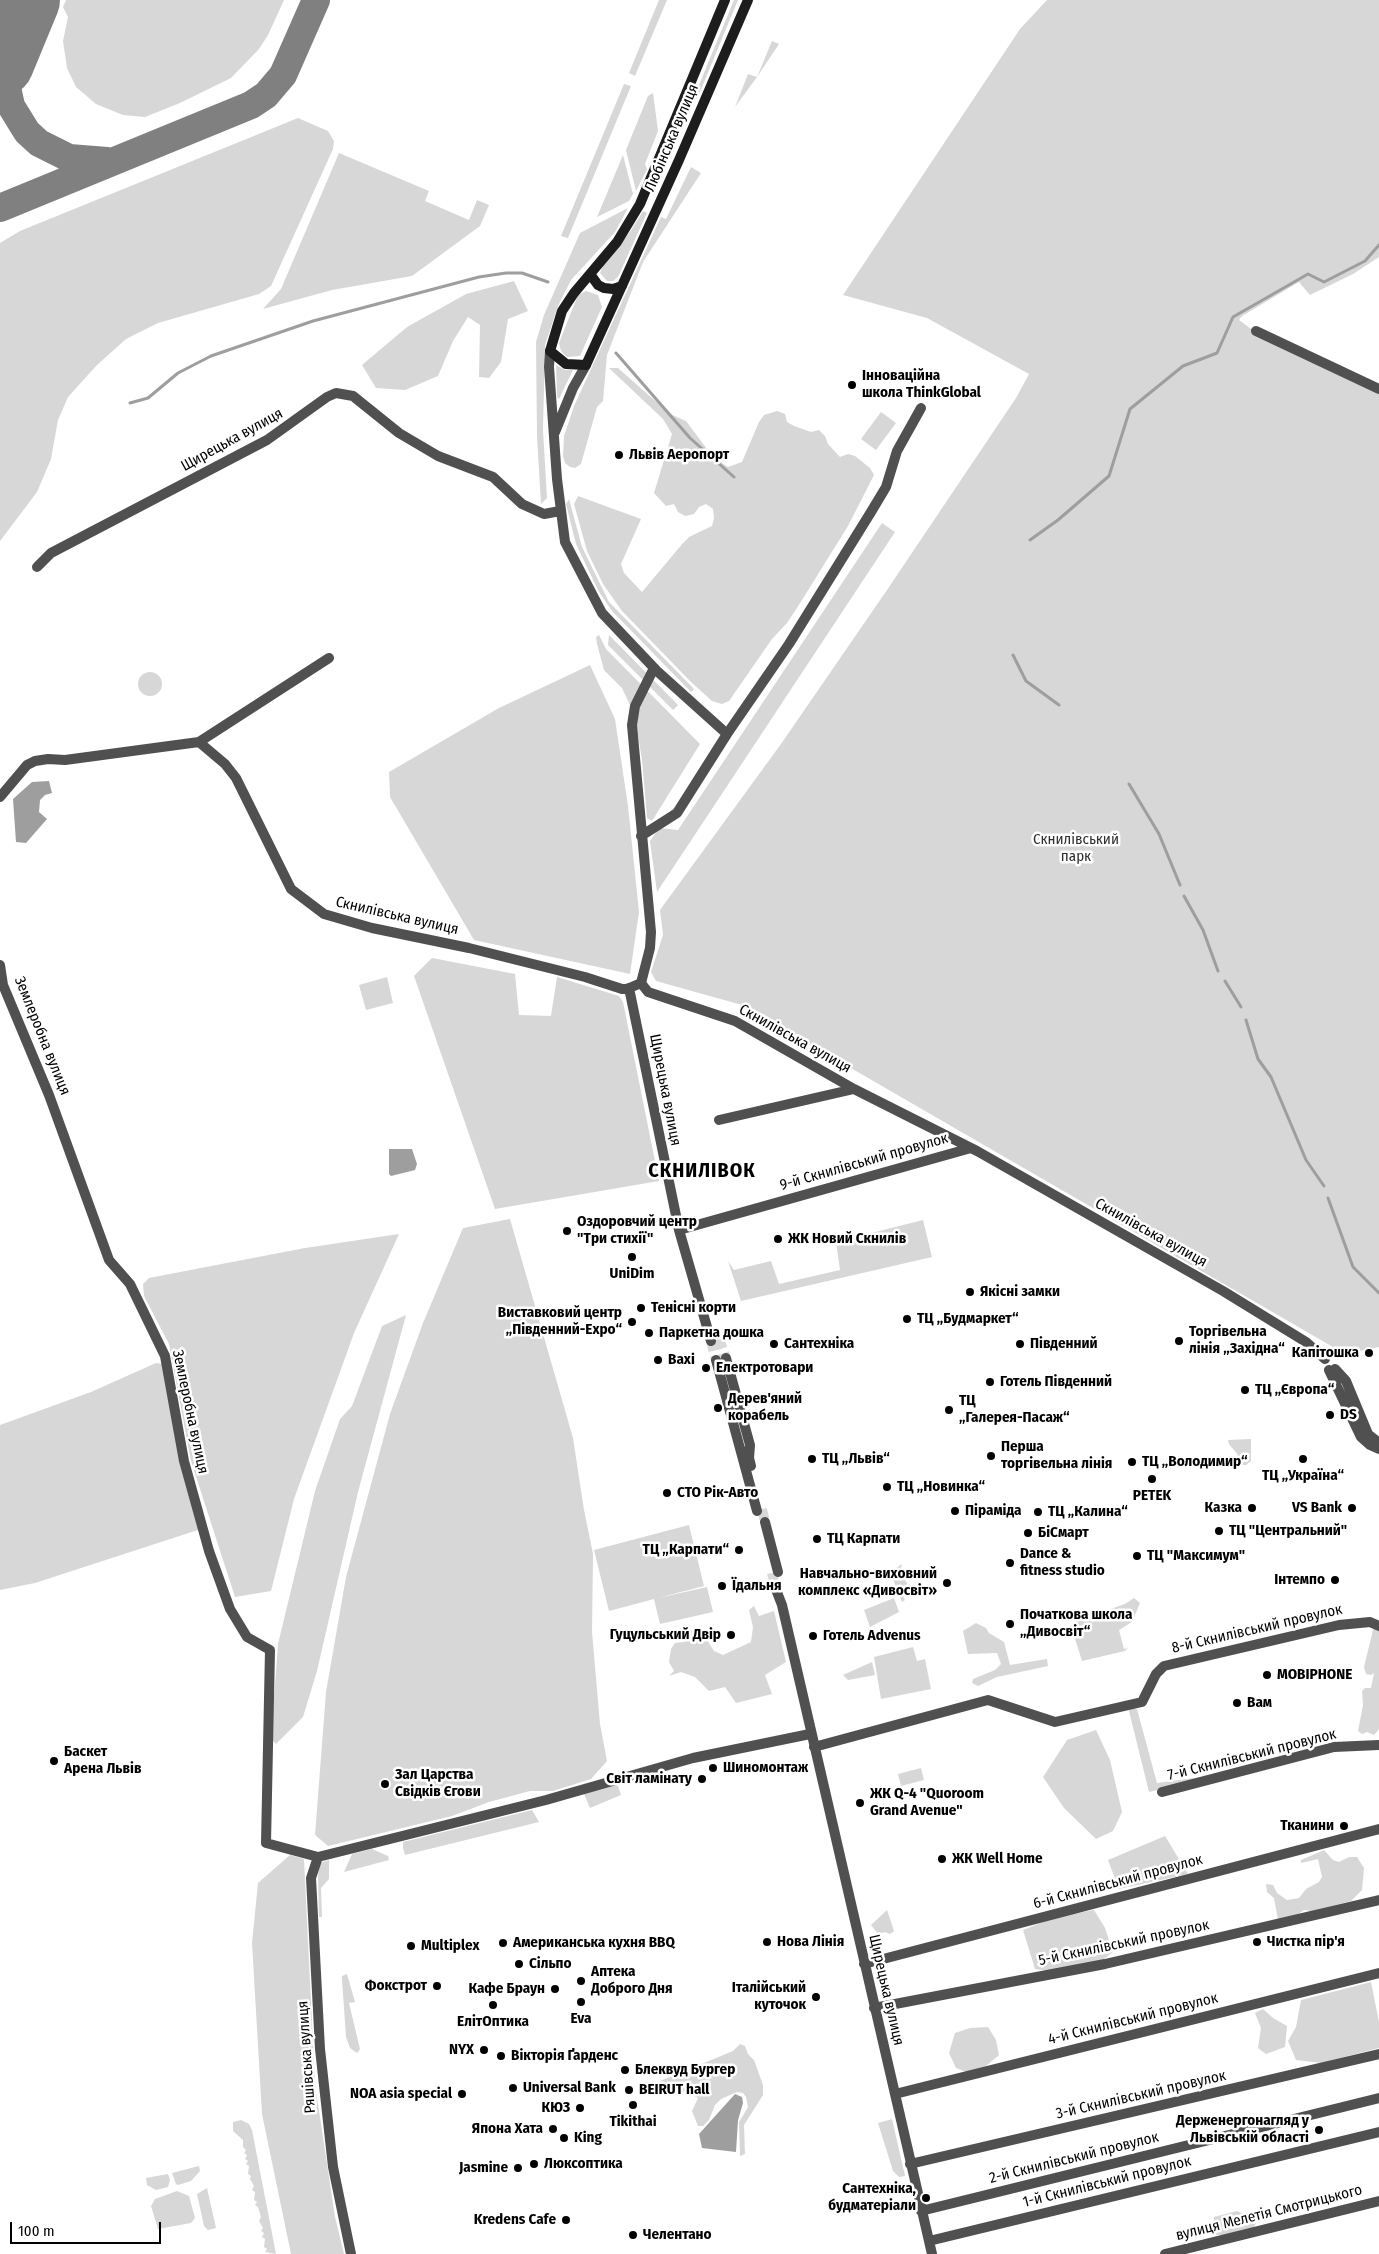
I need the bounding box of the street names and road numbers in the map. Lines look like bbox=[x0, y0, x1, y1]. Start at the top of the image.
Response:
street label: Любінська вулиця bbox=[641, 82, 703, 194]
street label: Щирецька вулиця bbox=[178, 405, 286, 475]
street label: Скнилівська вулиця bbox=[334, 893, 460, 939]
street label: Землеробна вулиця bbox=[10, 974, 74, 1098]
street label: Скнилівська вулиця bbox=[736, 1001, 854, 1077]
street label: Щирецька вулиця bbox=[645, 1033, 685, 1147]
street label: 9-й Скнилівський провулок bbox=[778, 1129, 950, 1195]
street label: Скнилівська вулиця bbox=[1092, 1195, 1210, 1271]
street label: Землеробна вулиця bbox=[168, 1348, 212, 1476]
street label: 8-й Скнилівський провулок bbox=[1170, 1601, 1344, 1657]
street label: 7-й Скнилівський провулок bbox=[1166, 1725, 1338, 1785]
street label: 6-й Скнилівський провулок bbox=[1031, 1851, 1205, 1913]
street label: 5-й Скнилівський провулок bbox=[1037, 1916, 1211, 1970]
street label: Щирецька вулиця bbox=[864, 1933, 908, 2047]
street label: 4-й Скнилівський провулок bbox=[1046, 1989, 1220, 2049]
street label: Ряшівська вулиця bbox=[294, 2000, 320, 2114]
street label: 3-й Скнилівський провулок bbox=[1054, 2067, 1228, 2123]
street label: 2-й Скнилівський провулок bbox=[988, 2128, 1160, 2188]
street label: 1-й Скнилівський провулок bbox=[1021, 2152, 1193, 2212]
street label: вулиця Мелетія Смотрицького bbox=[1174, 2181, 1364, 2245]

